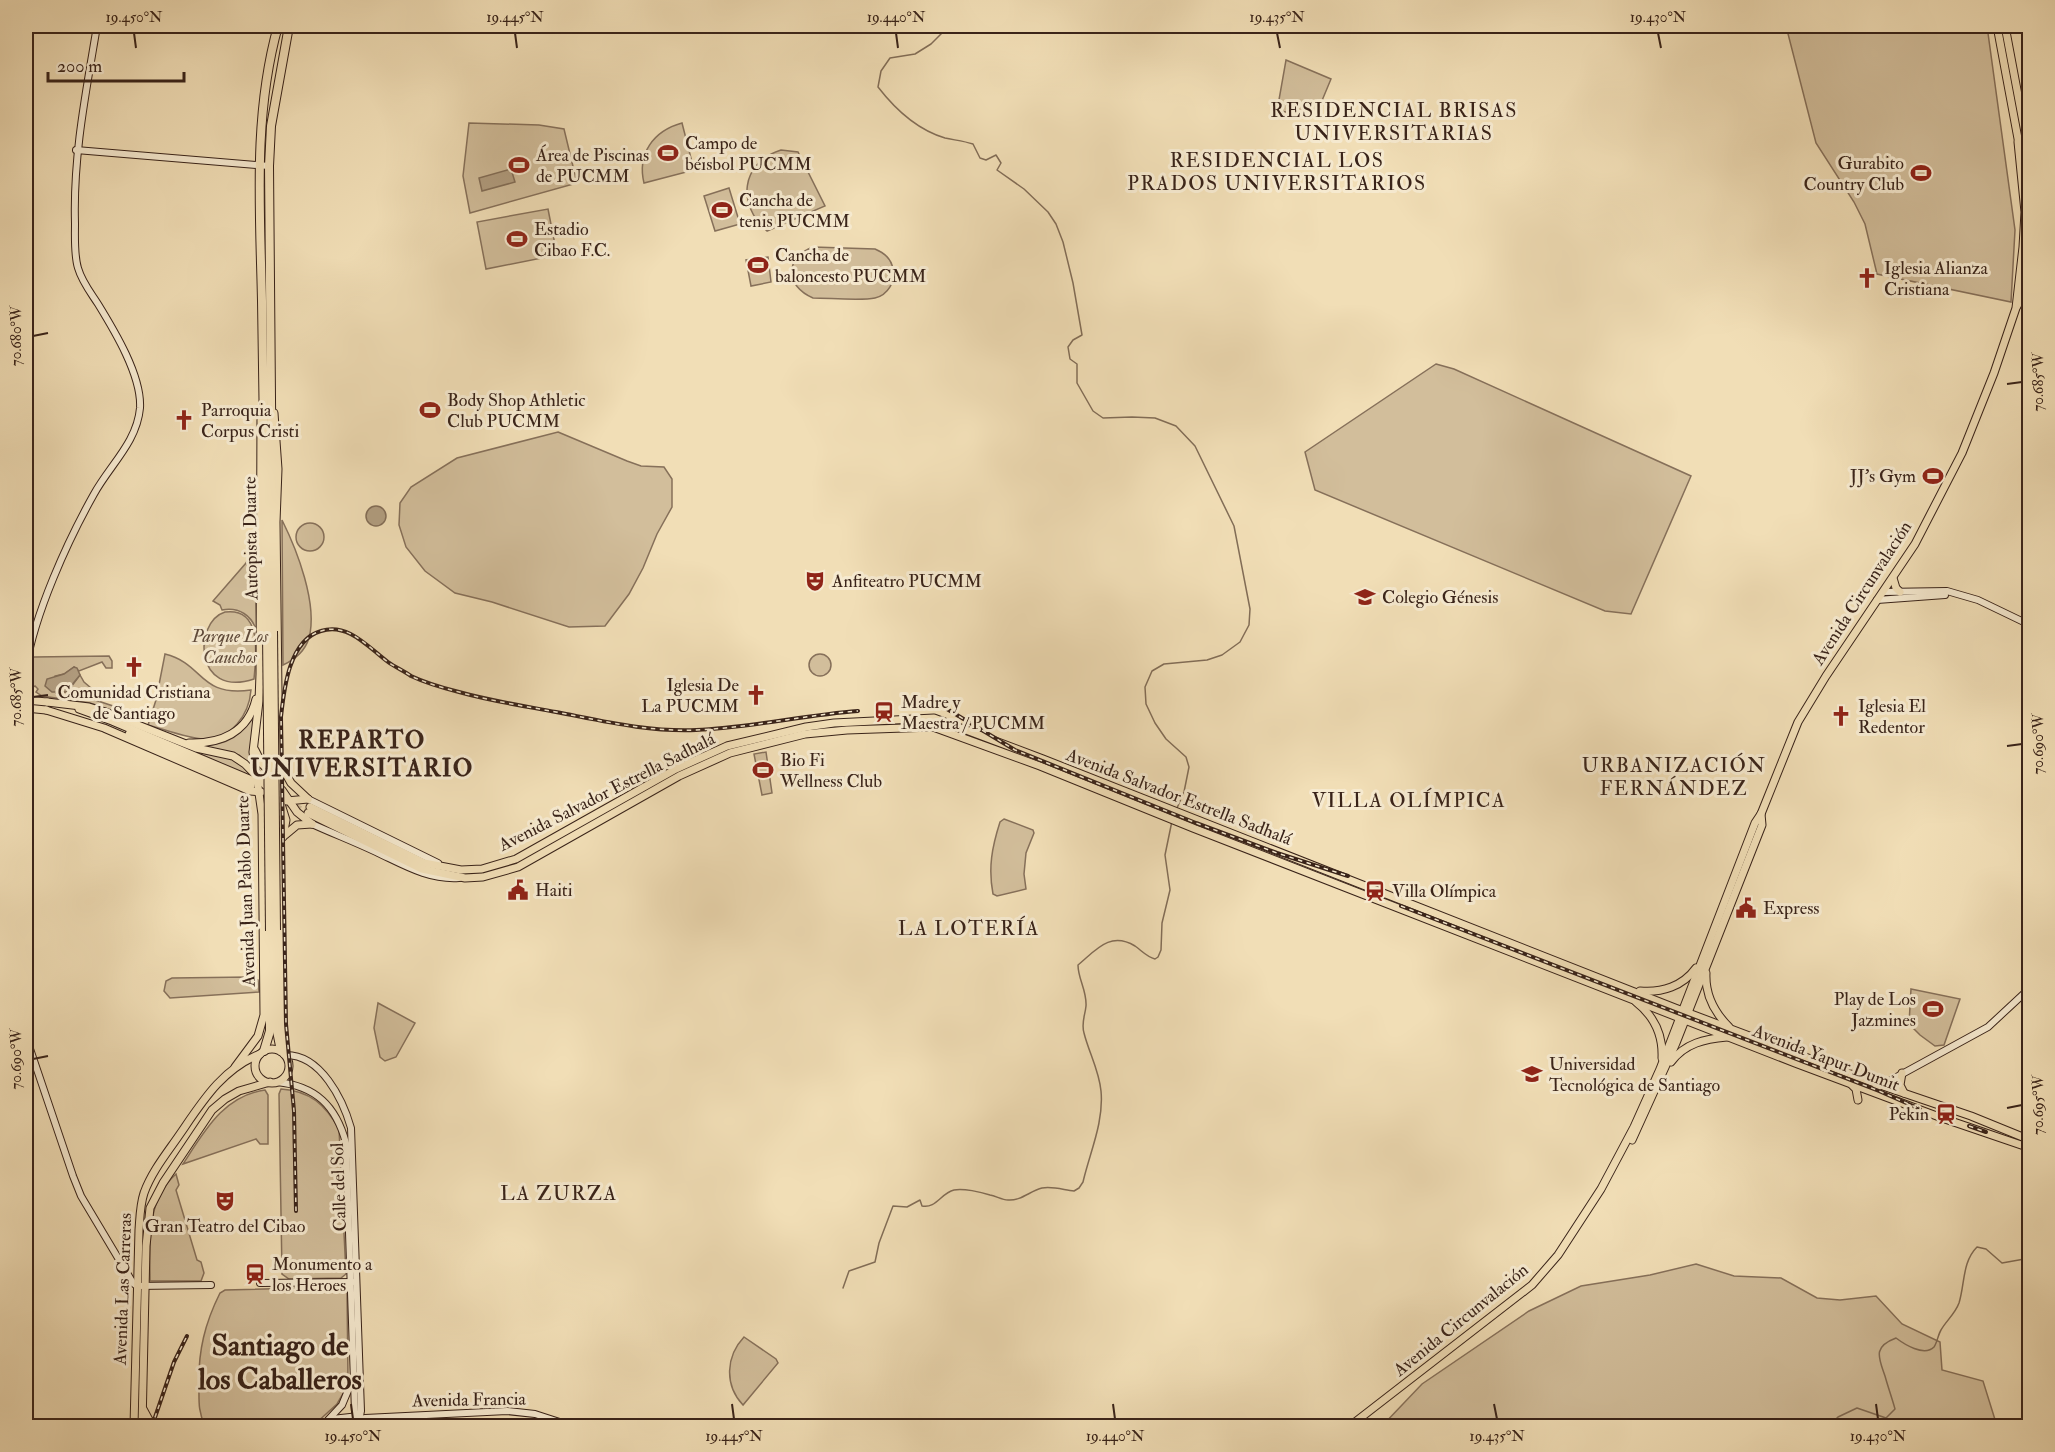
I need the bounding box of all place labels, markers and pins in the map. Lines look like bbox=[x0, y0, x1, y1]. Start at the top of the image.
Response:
place label: Campo de béisbol PUCMM bbox=[685, 132, 812, 176]
sports icon: Campo de béisbol PUCMM bbox=[656, 141, 680, 165]
place label: Área de Piscinas de PUCMM bbox=[535, 144, 649, 188]
place label: Gurabito Country Club bbox=[1804, 152, 1904, 196]
sports icon: Área de Piscinas de PUCMM bbox=[507, 153, 531, 177]
sports icon: Gurabito Country Club bbox=[1909, 161, 1933, 185]
place label: Cancha de tenis PUCMM bbox=[739, 189, 850, 233]
sports icon: Cancha de tenis PUCMM bbox=[710, 198, 734, 222]
place label: Estadio Cibao F.C. bbox=[534, 218, 610, 262]
sports icon: Estadio Cibao F.C. bbox=[505, 227, 529, 251]
place label: Cancha de baloncesto PUCMM bbox=[775, 244, 926, 288]
sports icon: Cancha de baloncesto PUCMM bbox=[746, 253, 770, 277]
place label: Iglesia Alianza Cristiana bbox=[1884, 257, 1989, 301]
church icon: Iglesia Alianza Cristiana bbox=[1855, 266, 1879, 290]
place label: Body Shop Athletic Club PUCMM bbox=[447, 389, 586, 433]
sports icon: Body Shop Athletic Club PUCMM bbox=[418, 398, 442, 422]
place label: Parroquia Corpus Cristi bbox=[201, 399, 299, 443]
church icon: Parroquia Corpus Cristi bbox=[172, 408, 196, 432]
sports icon: JJ's Gym bbox=[1921, 464, 1945, 488]
place label: JJ's Gym bbox=[1849, 465, 1916, 488]
theatre icon: Anfiteatro PUCMM bbox=[803, 569, 827, 593]
place label: Anfiteatro PUCMM bbox=[831, 570, 982, 593]
school or university icon: Colegio Génesis bbox=[1353, 585, 1377, 609]
place label: Colegio Génesis bbox=[1382, 586, 1498, 609]
church icon: Comunidad Cristiana de Santiago bbox=[122, 655, 146, 679]
place label: Iglesia De La PUCMM bbox=[641, 674, 739, 718]
place label: Comunidad Cristiana de Santiago bbox=[57, 681, 211, 725]
church icon: Iglesia De La PUCMM bbox=[744, 683, 768, 707]
place label: Madre y Maestra / PUCMM bbox=[901, 691, 1045, 735]
place label: Iglesia El Redentor bbox=[1858, 695, 1926, 739]
station icon: Madre y Maestra / PUCMM bbox=[872, 700, 896, 724]
church icon: Iglesia El Redentor bbox=[1829, 704, 1853, 728]
place label: Bio Fi Wellness Club bbox=[779, 749, 882, 793]
sports icon: Bio Fi Wellness Club bbox=[751, 758, 775, 782]
public building icon: Haiti bbox=[506, 878, 530, 902]
place label: Haiti bbox=[535, 879, 573, 902]
station icon: Villa Olímpica bbox=[1363, 879, 1387, 903]
place label: Villa Olímpica bbox=[1392, 880, 1497, 903]
public building icon: Express bbox=[1734, 896, 1758, 920]
place label: Express bbox=[1763, 897, 1820, 920]
place label: Play de Los Jazmines bbox=[1834, 988, 1916, 1032]
sports icon: Play de Los Jazmines bbox=[1921, 997, 1945, 1021]
place label: Universidad Tecnológica de Santiago bbox=[1549, 1053, 1721, 1097]
school or university icon: Universidad Tecnológica de Santiago bbox=[1520, 1062, 1544, 1086]
station icon: Pekin bbox=[1934, 1102, 1958, 1126]
place label: Pekin bbox=[1889, 1103, 1929, 1126]
theatre icon: Gran Teatro del Cibao bbox=[213, 1189, 237, 1213]
place label: Gran Teatro del Cibao bbox=[145, 1215, 306, 1238]
place label: Monumento a los Heroes bbox=[272, 1253, 373, 1297]
station icon: Monumento a los Heroes bbox=[243, 1262, 267, 1286]

